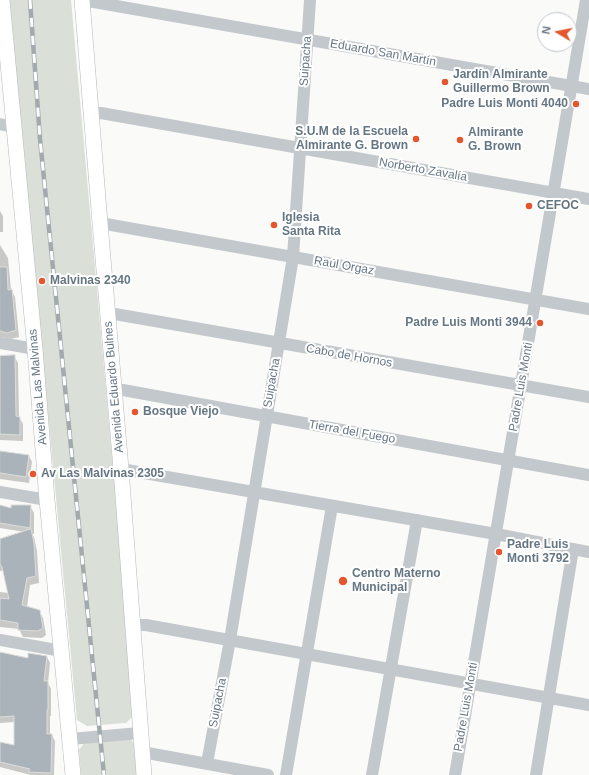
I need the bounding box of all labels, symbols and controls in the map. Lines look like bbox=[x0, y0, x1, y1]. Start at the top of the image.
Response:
north arrow bbox=[537, 12, 577, 52]
text: N bbox=[540, 25, 553, 35]
street label: Suipacha bbox=[297, 36, 315, 86]
street label: Eduardo San Martín bbox=[329, 37, 437, 69]
place label: Jardín Almirante Guillermo Brown bbox=[453, 68, 550, 96]
marker: Jardín Almirante Guillermo Brown bbox=[440, 77, 450, 87]
place label: Padre Luis Monti 4040 bbox=[441, 97, 568, 111]
marker: Padre Luis Monti 4040 bbox=[571, 99, 581, 109]
place label: S.U.M de la Escuela Almirante G. Brown bbox=[295, 125, 408, 153]
place label: Almirante G. Brown bbox=[468, 126, 523, 154]
marker: S.U.M de la Escuela Almirante G. Brown bbox=[411, 134, 421, 144]
marker: Almirante G. Brown bbox=[455, 135, 465, 145]
street label: Norberto Zavalía bbox=[378, 155, 468, 185]
place label: CEFOC bbox=[537, 199, 579, 213]
marker: CEFOC bbox=[524, 201, 534, 211]
place label: Iglesia Santa Rita bbox=[282, 211, 341, 239]
marker: Iglesia Santa Rita bbox=[269, 220, 279, 230]
street label: Raúl Orgaz bbox=[313, 254, 375, 278]
place label: Malvinas 2340 bbox=[50, 274, 131, 288]
marker: Malvinas 2340 bbox=[37, 276, 47, 286]
place label: Padre Luis Monti 3944 bbox=[405, 316, 532, 330]
marker: Padre Luis Monti 3944 bbox=[535, 318, 545, 328]
street label: Avenida Eduardo Bulnes bbox=[101, 321, 127, 453]
street label: Avenida Las Malvinas bbox=[26, 328, 50, 446]
street label: Cabo de Hornos bbox=[305, 341, 393, 371]
street label: Padre Luis Monti bbox=[506, 341, 536, 433]
street label: Suipacha bbox=[261, 357, 283, 409]
place label: Bosque Viejo bbox=[143, 405, 219, 419]
marker: Bosque Viejo bbox=[130, 407, 140, 417]
street label: Tierra del Fuego bbox=[308, 417, 396, 447]
place label: Av Las Malvinas 2305 bbox=[41, 467, 164, 481]
marker: Av Las Malvinas 2305 bbox=[28, 469, 38, 479]
place label: Padre Luis Monti 3792 bbox=[507, 538, 569, 566]
marker: Padre Luis Monti 3792 bbox=[494, 547, 504, 557]
place label: Centro Materno Municipal bbox=[352, 567, 441, 595]
marker: Centro Materno Municipal bbox=[337, 575, 349, 587]
street label: Padre Luis Monti bbox=[451, 661, 481, 753]
street label: Suipacha bbox=[206, 677, 230, 729]

